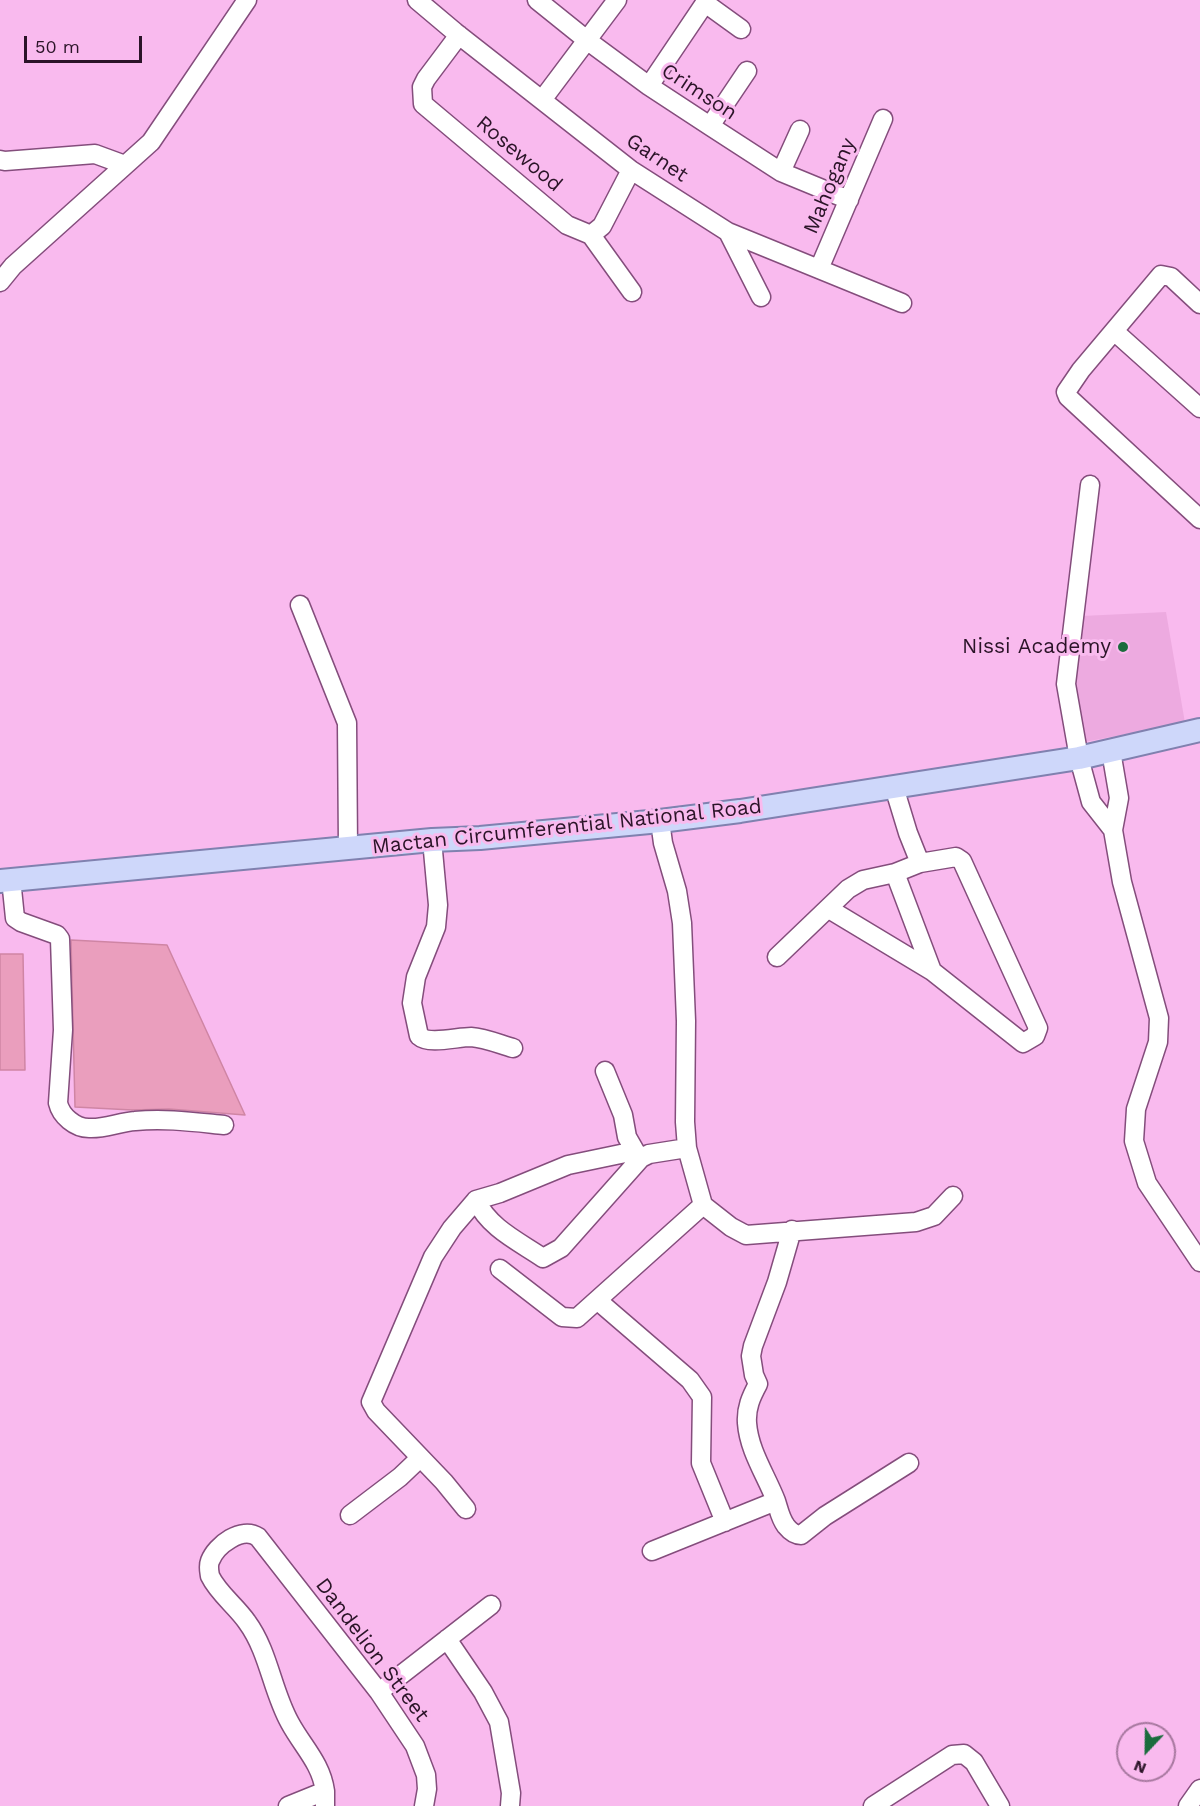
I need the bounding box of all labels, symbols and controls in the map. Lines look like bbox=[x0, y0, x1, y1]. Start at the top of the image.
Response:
scale bar bbox=[27, 24, 146, 62]
text: 50 m bbox=[35, 36, 80, 57]
street label: Crimson bbox=[656, 58, 742, 126]
street label: Rosewood bbox=[471, 111, 567, 197]
street label: Garnet bbox=[621, 128, 693, 188]
street label: Mahogany bbox=[798, 134, 862, 238]
place label: Nissi Academy bbox=[962, 634, 1111, 660]
marker: Nissi Academy bbox=[1116, 640, 1130, 654]
street label: Mactan Circumferential National Road bbox=[371, 794, 763, 860]
street label: Dandelion Street bbox=[310, 1573, 434, 1727]
north arrow bbox=[1116, 1722, 1176, 1782]
text: N bbox=[1131, 1756, 1149, 1778]

